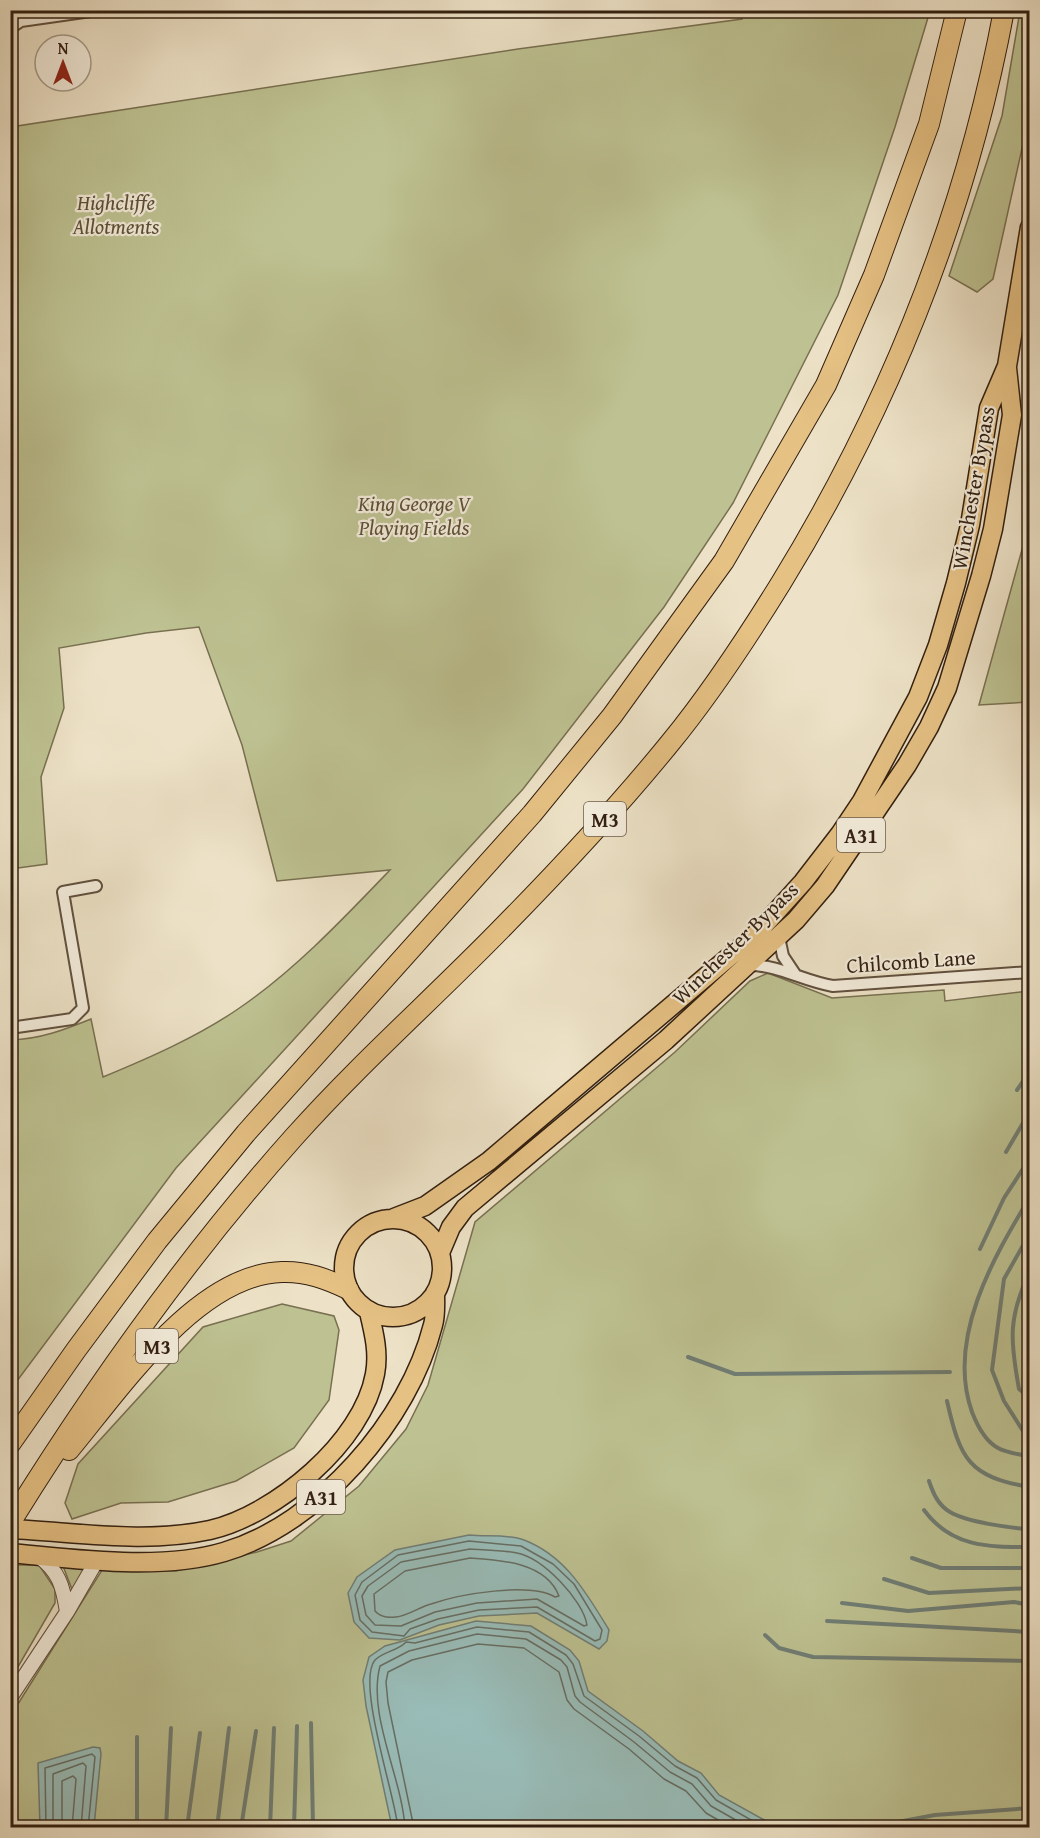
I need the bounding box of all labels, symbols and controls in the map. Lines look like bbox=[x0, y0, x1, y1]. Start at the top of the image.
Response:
north arrow bbox=[33, 33, 93, 93]
text: N bbox=[58, 36, 69, 60]
park label: Highcliffe Allotments bbox=[72, 187, 160, 242]
street label: Winchester Bypass bbox=[943, 404, 1003, 572]
park label: King George V Playing Fields bbox=[357, 488, 472, 543]
road number: M3 bbox=[584, 802, 626, 836]
road number: A31 bbox=[837, 818, 885, 852]
street label: Winchester Bypass bbox=[665, 874, 805, 1012]
street label: Chilcomb Lane bbox=[845, 941, 977, 981]
road number: M3 bbox=[136, 1329, 178, 1363]
road number: A31 bbox=[297, 1480, 345, 1514]

